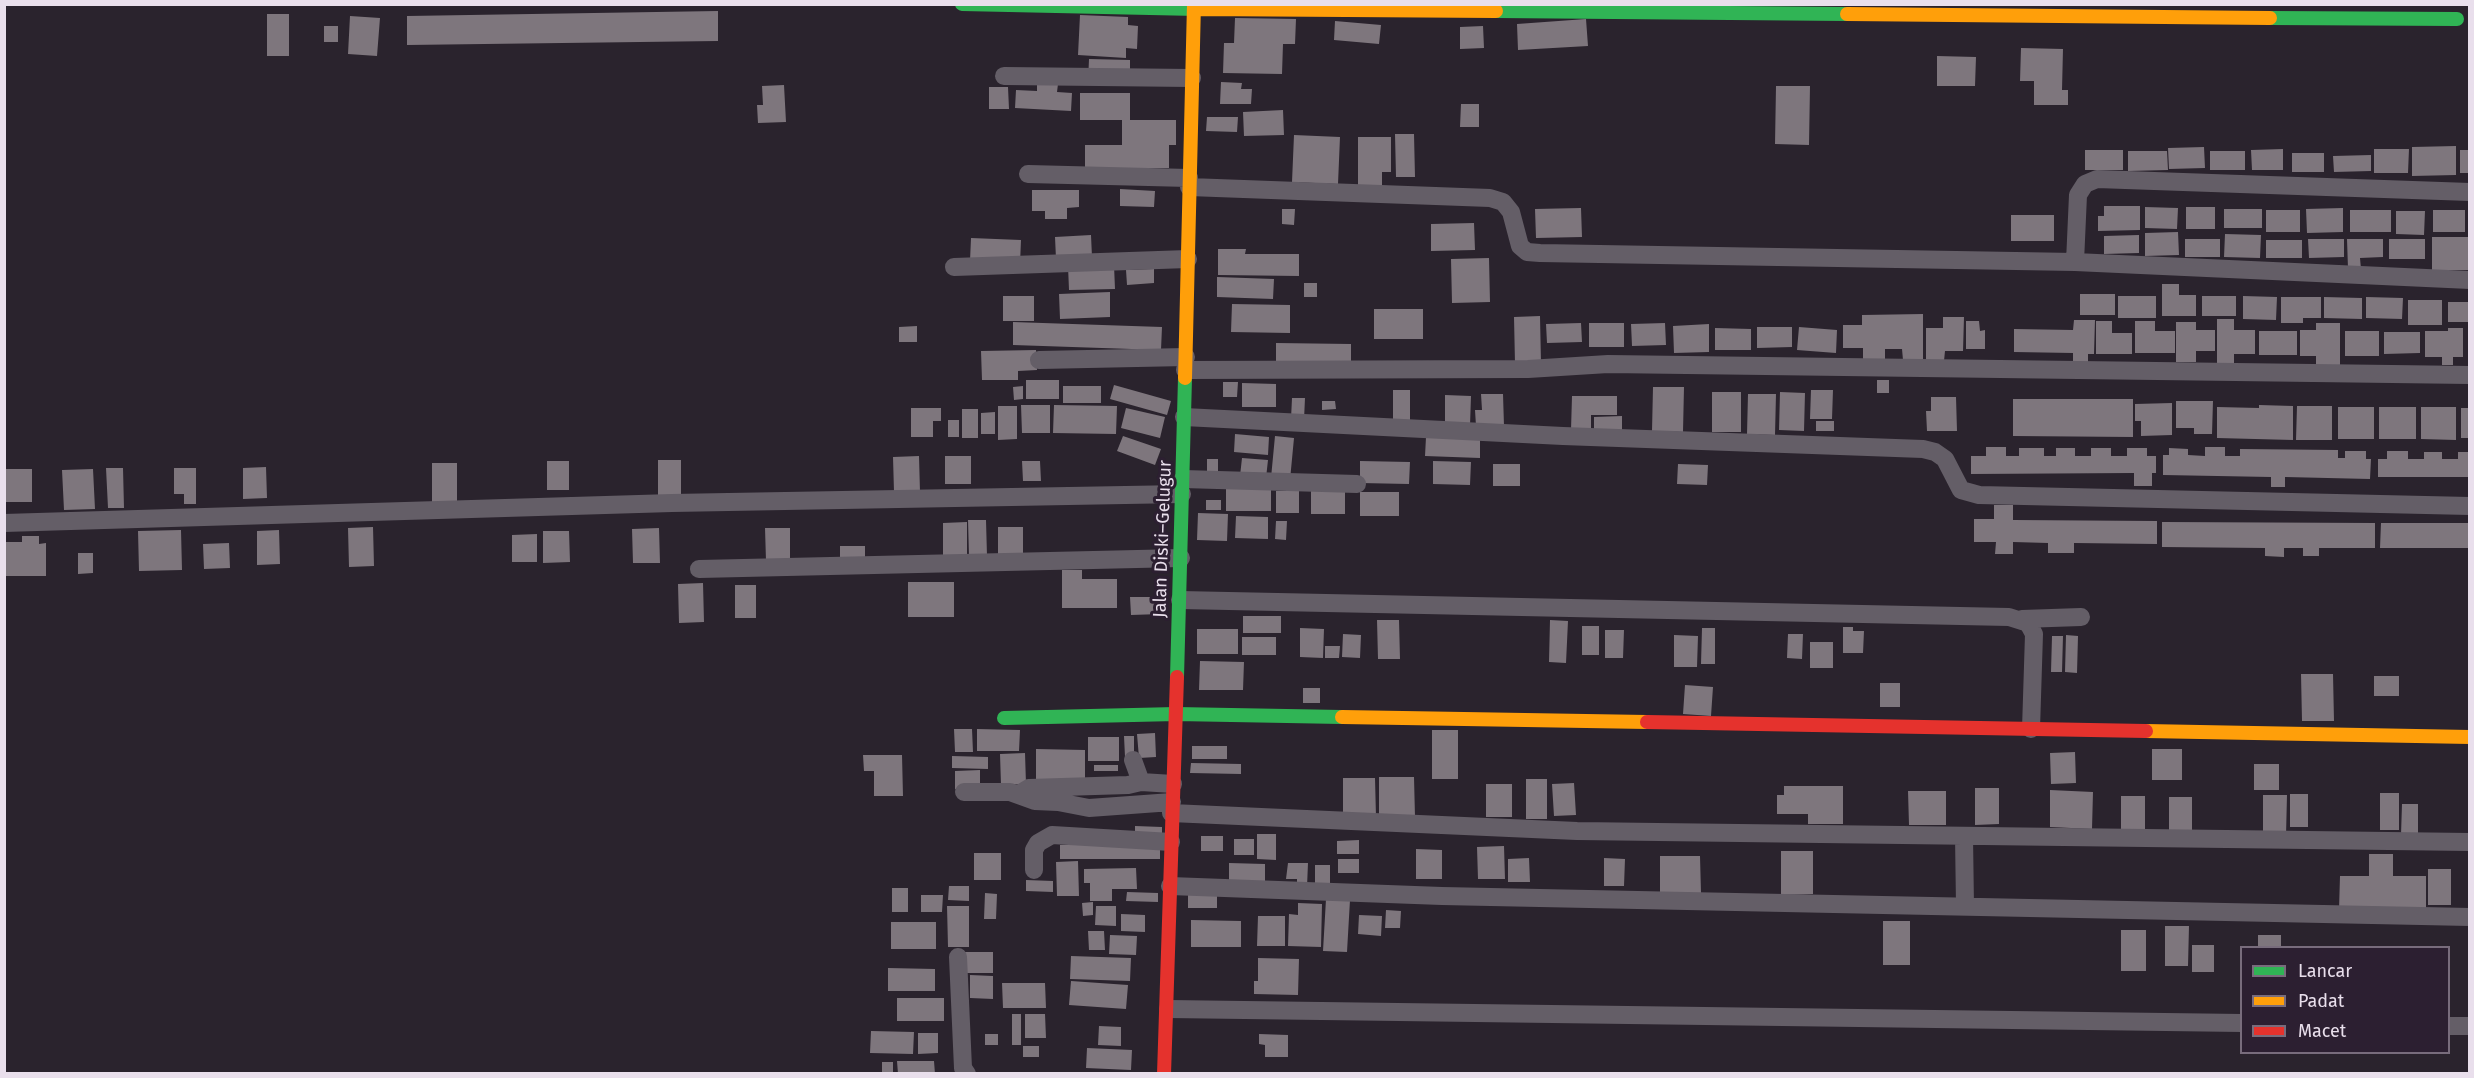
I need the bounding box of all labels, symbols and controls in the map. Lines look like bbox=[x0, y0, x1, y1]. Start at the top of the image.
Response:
street label: Jalan Diski–Gelugur bbox=[1149, 460, 1177, 618]
legend bbox=[2240, 946, 2450, 1054]
text: Lancar bbox=[2298, 960, 2352, 982]
text: Padat bbox=[2298, 990, 2344, 1012]
text: Macet bbox=[2298, 1020, 2346, 1042]

